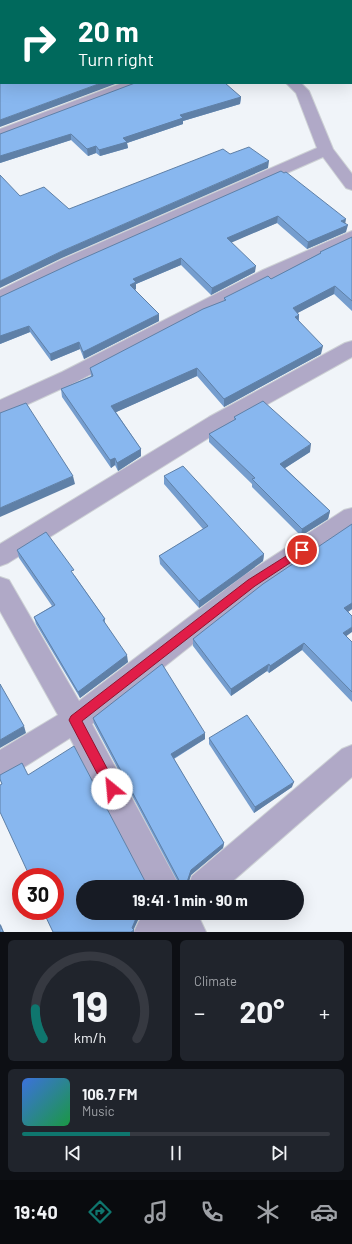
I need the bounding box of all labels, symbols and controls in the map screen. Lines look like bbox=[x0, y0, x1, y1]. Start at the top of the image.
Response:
text: 20 m bbox=[78, 14, 139, 48]
icon: right bbox=[12, 16, 64, 68]
text: Turn right bbox=[78, 48, 154, 70]
pin bbox=[285, 533, 319, 567]
icon: arrive bbox=[291, 539, 313, 561]
position arrow bbox=[91, 768, 133, 810]
speed limit sign: 30 bbox=[12, 868, 64, 920]
text: 19:41 · 1 min · 90 m bbox=[132, 891, 248, 909]
text: Climate bbox=[194, 973, 237, 989]
text: 19 bbox=[72, 979, 108, 1029]
text: 20° bbox=[239, 993, 285, 1029]
text: − bbox=[194, 999, 205, 1025]
text: + bbox=[319, 999, 330, 1025]
text: km/h bbox=[74, 1028, 106, 1045]
text: 106.7 FM bbox=[82, 1085, 138, 1103]
text: Music bbox=[82, 1103, 115, 1119]
icon: previous bbox=[62, 1142, 84, 1164]
icon: pause bbox=[165, 1142, 187, 1164]
icon: next bbox=[268, 1142, 290, 1164]
icon: directions bbox=[86, 1198, 114, 1226]
icon: music bbox=[142, 1198, 170, 1226]
icon: phone bbox=[198, 1198, 226, 1226]
icon: climate bbox=[254, 1198, 282, 1226]
icon: car bbox=[310, 1198, 338, 1226]
text: 19:40 bbox=[14, 1201, 58, 1223]

